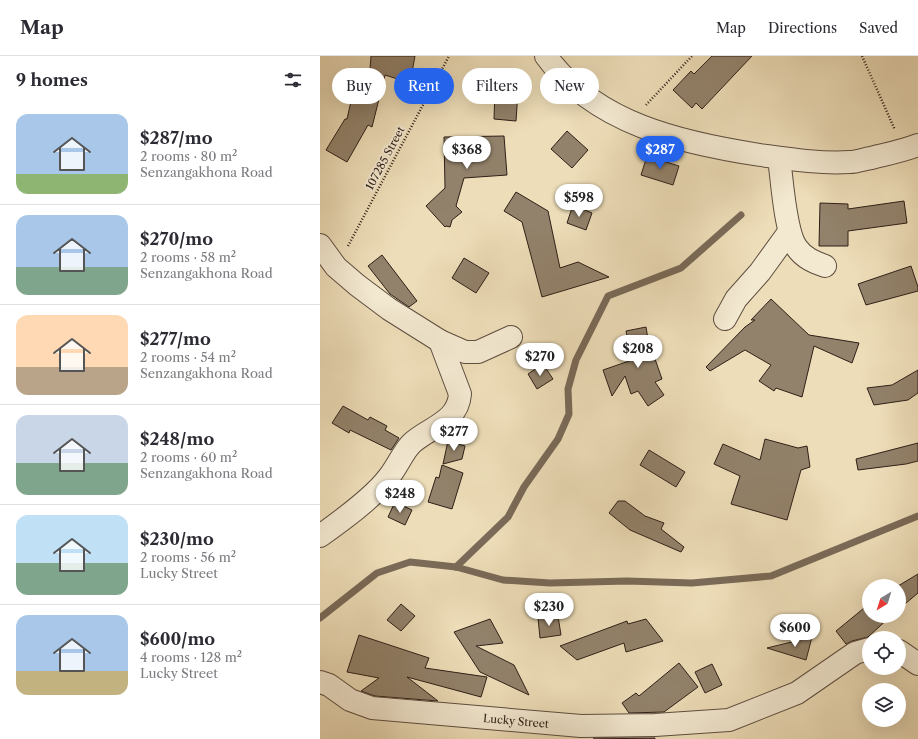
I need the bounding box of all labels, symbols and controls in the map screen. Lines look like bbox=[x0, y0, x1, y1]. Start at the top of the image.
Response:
text: Map bbox=[20, 16, 64, 39]
text: Map bbox=[716, 19, 746, 37]
text: Directions bbox=[768, 19, 837, 37]
text: Saved bbox=[859, 19, 898, 37]
chip: Buy bbox=[332, 68, 386, 104]
chip: Rent bbox=[394, 68, 454, 104]
chip: Filters bbox=[462, 68, 532, 104]
chip: New bbox=[540, 68, 599, 104]
icon: filters bbox=[282, 69, 304, 91]
text: 9 homes bbox=[16, 70, 88, 90]
street label: 107285 Street bbox=[362, 124, 408, 192]
text: $287/mo bbox=[140, 128, 212, 148]
icon: home bbox=[48, 130, 96, 178]
pin: $368 bbox=[443, 136, 491, 170]
pin: $287 bbox=[636, 136, 684, 170]
text: $368 bbox=[452, 141, 482, 157]
text: $287 bbox=[645, 141, 675, 157]
text: 2 rooms · 80 m² bbox=[140, 148, 237, 164]
text: Senzangakhona Road bbox=[140, 164, 273, 180]
pin: $598 bbox=[555, 184, 603, 218]
text: $598 bbox=[564, 189, 594, 205]
text: $270/mo bbox=[140, 229, 213, 249]
icon: home bbox=[48, 231, 96, 279]
text: 2 rooms · 58 m² bbox=[140, 249, 236, 265]
text: Senzangakhona Road bbox=[140, 265, 273, 281]
text: $277/mo bbox=[140, 329, 211, 349]
icon: home bbox=[48, 331, 96, 379]
pin: $208 bbox=[614, 335, 662, 369]
text: $208 bbox=[622, 340, 654, 356]
pin: $270 bbox=[516, 343, 564, 377]
text: $270 bbox=[525, 348, 555, 364]
text: 2 rooms · 54 m² bbox=[140, 349, 236, 365]
text: Senzangakhona Road bbox=[140, 365, 273, 381]
pin: $277 bbox=[430, 418, 478, 452]
text: $277 bbox=[440, 423, 468, 439]
text: $248/mo bbox=[140, 429, 214, 449]
icon: home bbox=[48, 431, 96, 479]
text: 2 rooms · 60 m² bbox=[140, 449, 237, 465]
text: Senzangakhona Road bbox=[140, 465, 273, 481]
pin: $248 bbox=[376, 480, 424, 514]
text: $248 bbox=[385, 485, 415, 501]
text: $230/mo bbox=[140, 529, 214, 549]
icon: home bbox=[48, 531, 96, 579]
text: 2 rooms · 56 m² bbox=[140, 549, 236, 565]
text: Lucky Street bbox=[140, 565, 218, 581]
north arrow bbox=[862, 579, 906, 623]
map controls bbox=[862, 579, 906, 727]
pin: $230 bbox=[525, 593, 573, 627]
text: $230 bbox=[534, 598, 564, 614]
pin: $600 bbox=[771, 614, 819, 648]
text: $600 bbox=[779, 619, 811, 635]
text: $600/mo bbox=[140, 629, 215, 649]
icon: home bbox=[48, 631, 96, 679]
button: locate bbox=[862, 631, 906, 675]
text: 4 rooms · 128 m² bbox=[140, 649, 242, 665]
text: Lucky Street bbox=[140, 665, 218, 681]
button: layers bbox=[862, 683, 906, 727]
street label: Lucky Street bbox=[483, 711, 550, 731]

